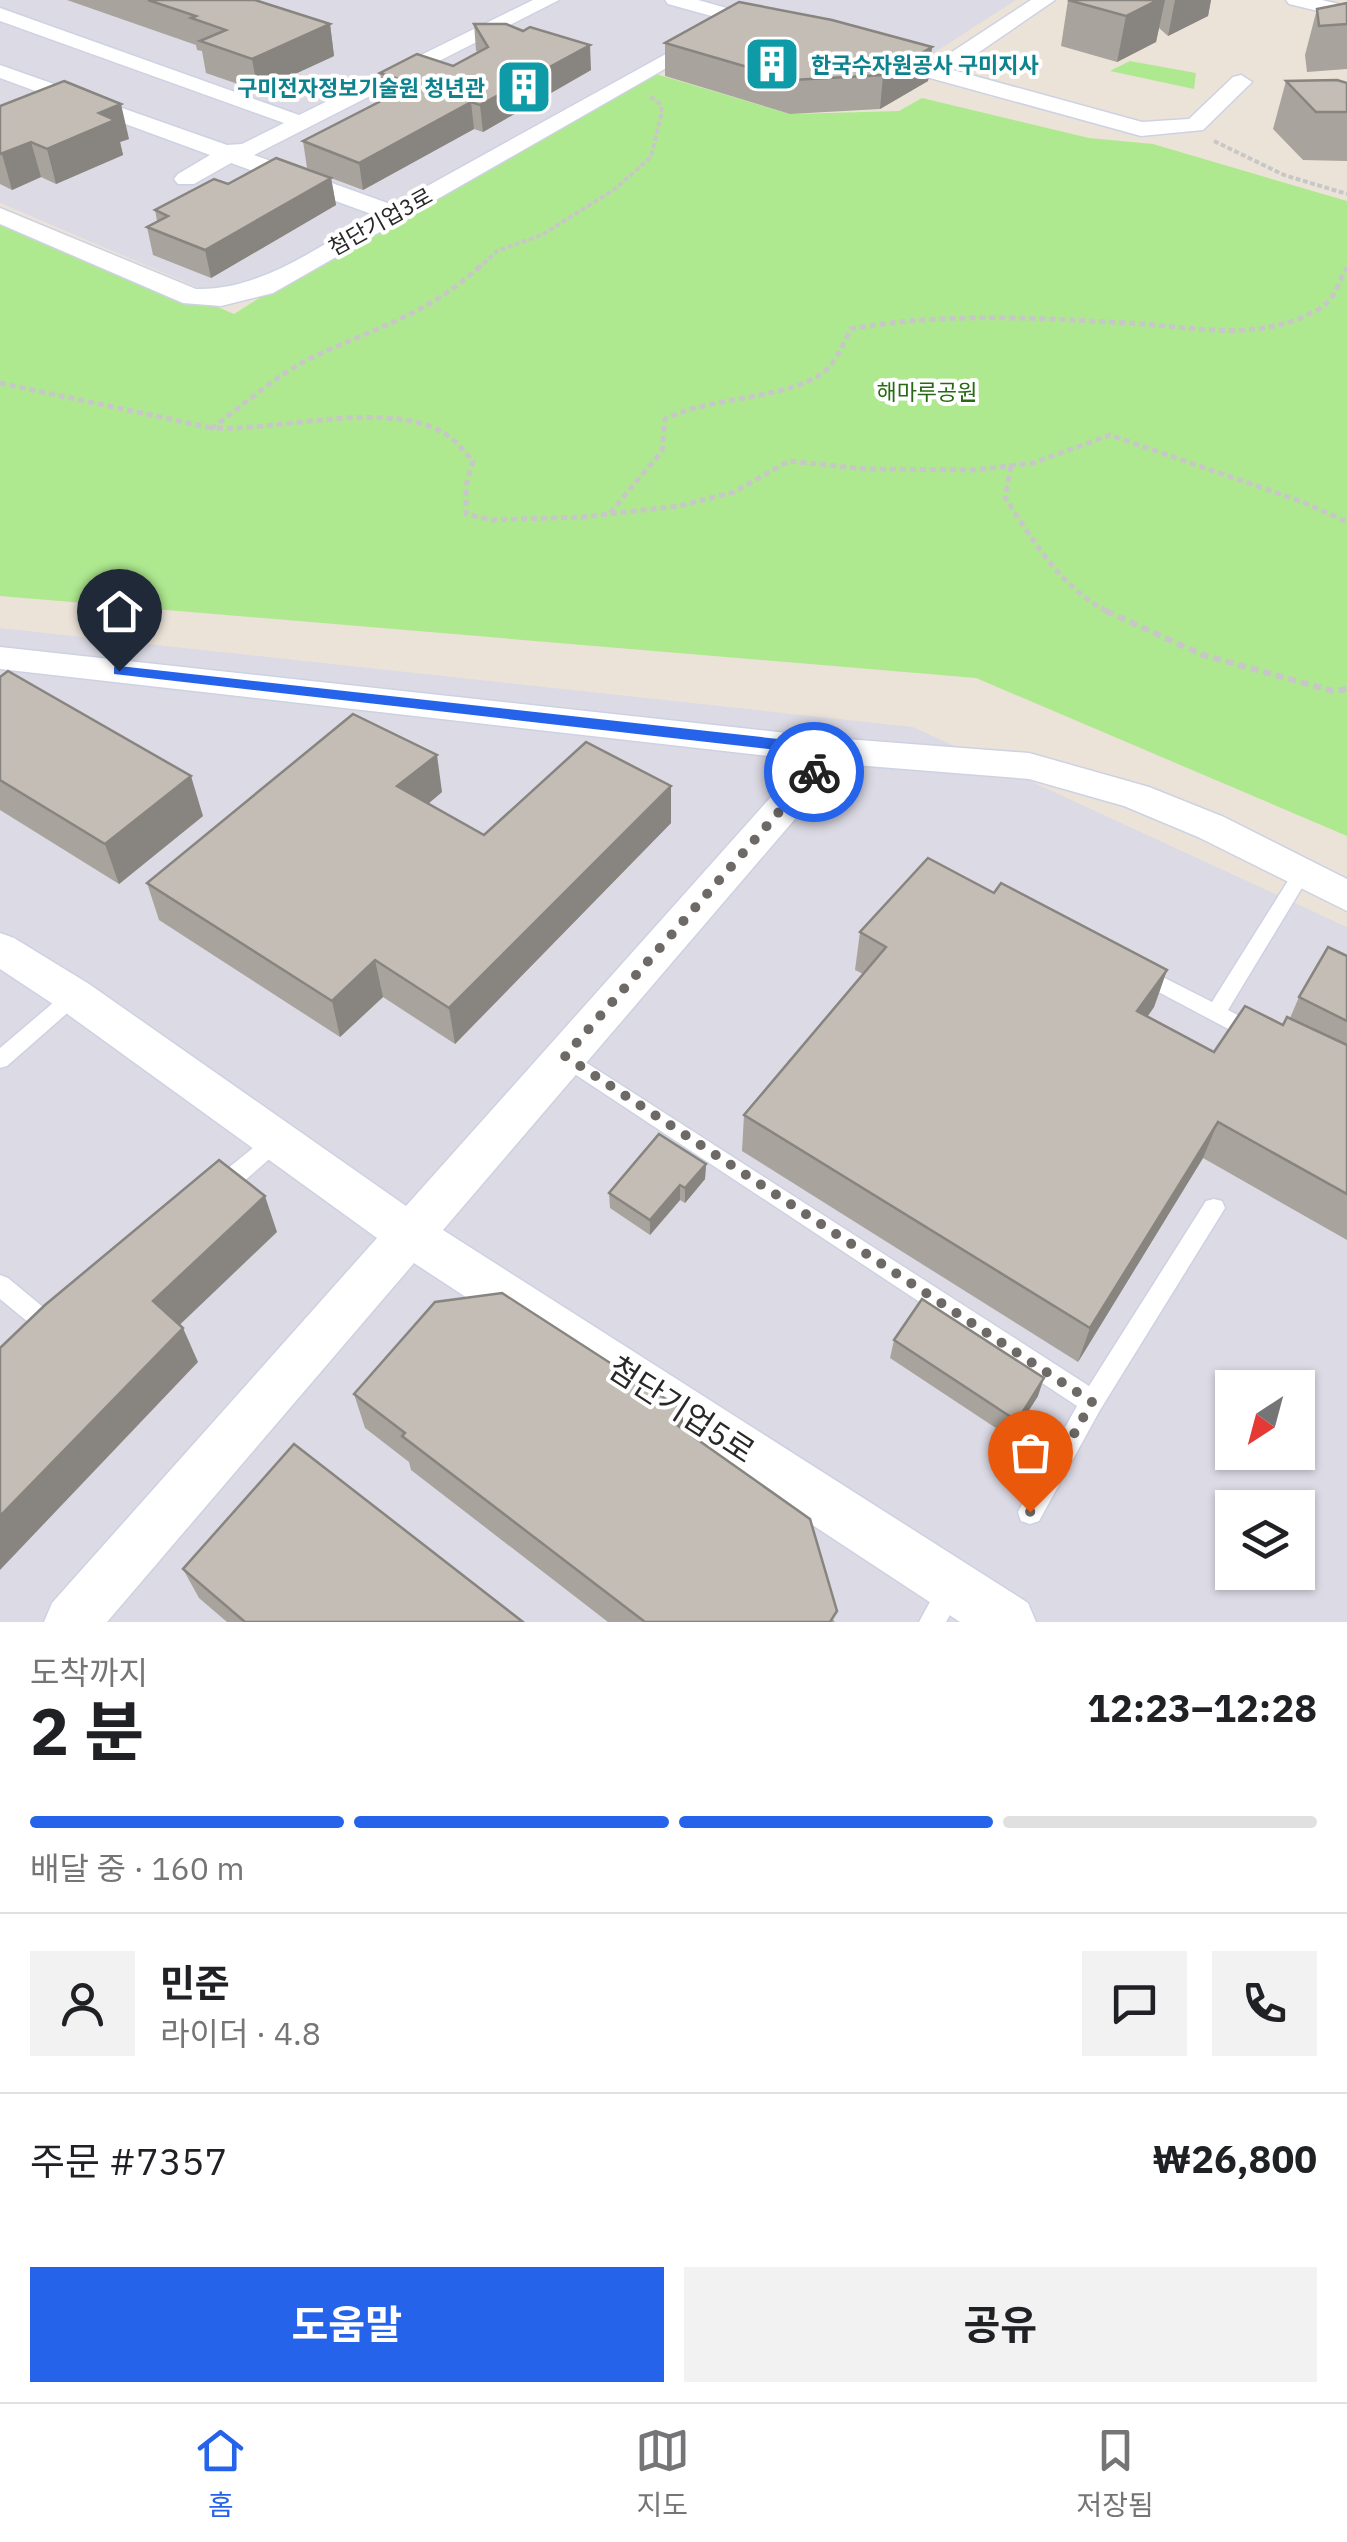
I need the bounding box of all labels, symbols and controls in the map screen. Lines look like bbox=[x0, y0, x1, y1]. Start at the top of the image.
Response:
building icon: 한국수자원공사 구미지사 bbox=[742, 34, 802, 94]
place label: 한국수자원공사 구미지사 bbox=[811, 50, 1039, 79]
building icon: 구미전자정보기술원 청년관 bbox=[494, 57, 554, 117]
place label: 구미전자정보기술원 청년관 bbox=[237, 73, 485, 102]
street label: 첨단기업3로 bbox=[323, 181, 437, 261]
park label: 해마루공원 bbox=[876, 377, 978, 406]
pin bbox=[77, 569, 162, 672]
icon: home bbox=[92, 584, 147, 639]
courier bbox=[764, 722, 864, 822]
icon: bike bbox=[787, 745, 842, 800]
street label: 첨단기업5로 bbox=[601, 1346, 763, 1472]
north arrow bbox=[1215, 1370, 1315, 1470]
map controls bbox=[1215, 1370, 1315, 1590]
pin bbox=[988, 1410, 1073, 1513]
icon: bag bbox=[1003, 1425, 1058, 1480]
button: layers bbox=[1215, 1490, 1315, 1590]
text: 도착까지 bbox=[30, 1651, 148, 1693]
text: 12:23–12:28 bbox=[1087, 1683, 1317, 1732]
text: 2 분 bbox=[30, 1688, 144, 1773]
text: 배달 중 · 160 m bbox=[30, 1847, 245, 1889]
button: person bbox=[30, 1951, 135, 2056]
button: chat bbox=[1082, 1951, 1187, 2056]
button: phone bbox=[1212, 1951, 1317, 2056]
text: 민준 bbox=[160, 1958, 230, 2007]
text: 라이더 · 4.8 bbox=[160, 2012, 321, 2054]
text: ₩26,800 bbox=[1152, 2134, 1317, 2183]
text: 주문 #7357 bbox=[30, 2136, 227, 2185]
button: 도움말 bbox=[30, 2267, 664, 2382]
button: 공유 bbox=[684, 2267, 1317, 2382]
tab: 홈 bbox=[193, 2423, 248, 2523]
tab: 지도 bbox=[635, 2423, 690, 2523]
tab: 저장됨 bbox=[1076, 2423, 1154, 2523]

